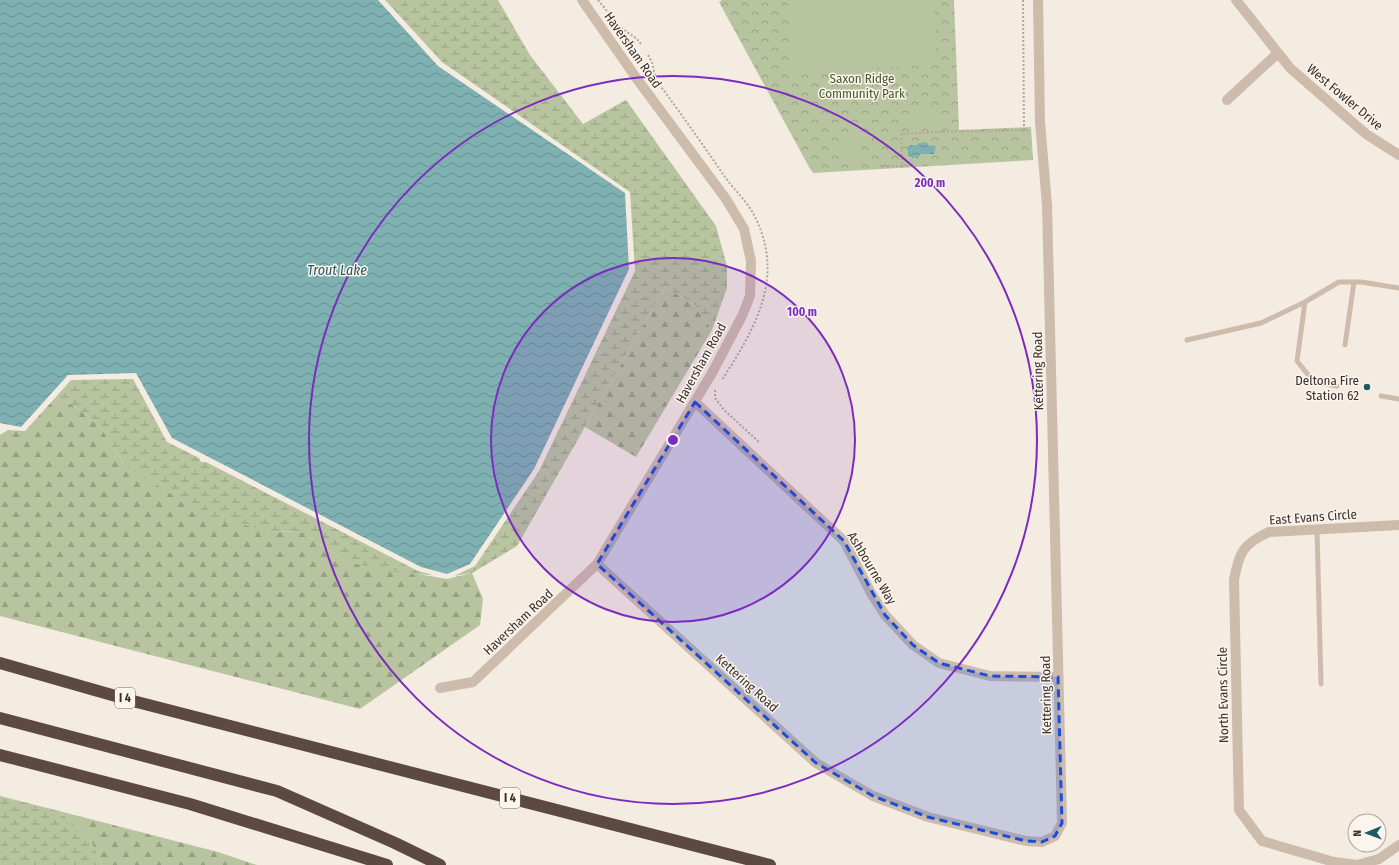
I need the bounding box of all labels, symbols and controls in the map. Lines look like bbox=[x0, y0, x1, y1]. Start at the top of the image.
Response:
street label: Haversham Road bbox=[601, 9, 665, 91]
street label: West Fowler Drive bbox=[1304, 61, 1386, 133]
park label: Saxon Ridge Community Park bbox=[819, 71, 906, 101]
text: 200 m bbox=[914, 176, 945, 190]
water label: Trout Lake bbox=[307, 262, 367, 279]
text: 100 m bbox=[787, 305, 817, 319]
street label: Haversham Road bbox=[673, 320, 729, 406]
street label: Kettering Road bbox=[1030, 332, 1046, 410]
place label: Deltona Fire Station 62 bbox=[1295, 373, 1359, 403]
marker: Deltona Fire Station 62 bbox=[1362, 382, 1372, 392]
centre of rings bbox=[666, 433, 680, 447]
street label: East Evans Circle bbox=[1269, 506, 1357, 528]
street label: Ashbourne Way bbox=[844, 529, 900, 607]
street label: Haversham Road bbox=[480, 586, 556, 658]
street label: North Evans Circle bbox=[1215, 647, 1231, 743]
street label: Kettering Road bbox=[713, 651, 781, 715]
street label: Kettering Road bbox=[1038, 656, 1054, 734]
road number: I 4 bbox=[115, 688, 135, 708]
road number: I 4 bbox=[500, 788, 520, 808]
north arrow bbox=[1347, 813, 1387, 853]
text: N bbox=[1351, 830, 1364, 837]

